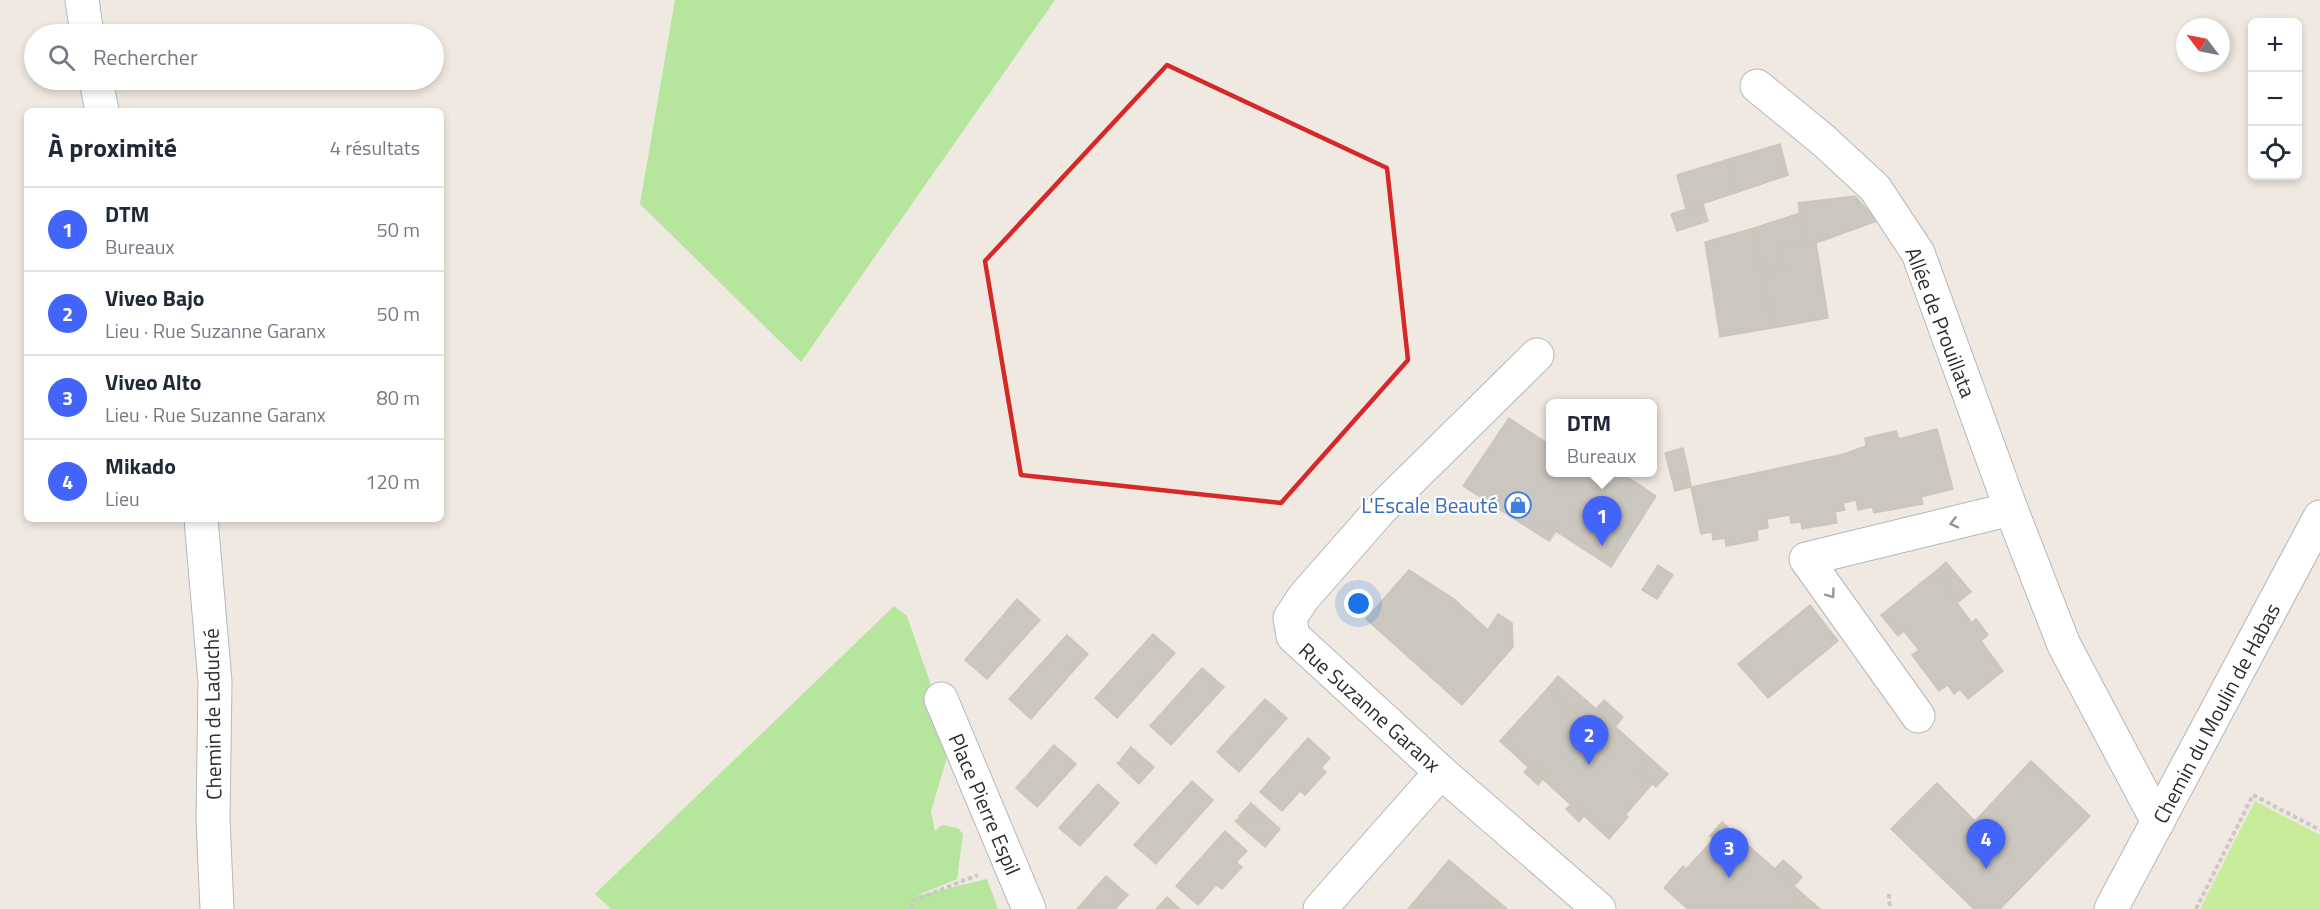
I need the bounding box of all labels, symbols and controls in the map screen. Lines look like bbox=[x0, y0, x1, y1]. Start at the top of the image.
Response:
north arrow bbox=[2176, 18, 2230, 72]
map controls bbox=[2248, 18, 2302, 180]
button: + bbox=[2248, 18, 2302, 72]
search box bbox=[24, 24, 444, 90]
text: Rechercher bbox=[93, 40, 198, 74]
icon: search bbox=[45, 41, 78, 74]
button: − bbox=[2248, 72, 2302, 126]
button: locate bbox=[2248, 126, 2302, 180]
text: À proximité bbox=[48, 128, 177, 167]
text: 4 résultats bbox=[330, 132, 420, 163]
text: DTM bbox=[105, 197, 149, 231]
text: 1 bbox=[62, 214, 73, 245]
text: 50 m bbox=[376, 214, 420, 245]
text: Bureaux bbox=[105, 231, 174, 262]
street label: Allée de Prouillata bbox=[1898, 242, 1985, 402]
text: Viveo Bajo bbox=[105, 281, 205, 315]
text: 2 bbox=[62, 298, 73, 329]
text: 50 m bbox=[376, 298, 420, 329]
text: Lieu · Rue Suzanne Garanx bbox=[105, 315, 326, 346]
text: Viveo Alto bbox=[105, 365, 201, 399]
text: 3 bbox=[62, 382, 73, 413]
text: 80 m bbox=[376, 382, 420, 413]
text: Lieu · Rue Suzanne Garanx bbox=[105, 399, 326, 430]
popup bbox=[1546, 399, 1657, 477]
text: DTM bbox=[1567, 406, 1611, 440]
text: Bureaux bbox=[1567, 440, 1636, 471]
text: Mikado bbox=[105, 449, 176, 483]
text: 4 bbox=[62, 466, 73, 497]
text: 120 m bbox=[365, 466, 420, 497]
text: Lieu bbox=[105, 483, 140, 514]
place label: L'Escale Beauté bbox=[1361, 489, 1498, 521]
shop icon: L'Escale Beauté bbox=[1503, 490, 1533, 520]
pin: 1 bbox=[1582, 496, 1622, 546]
one-way arrow bbox=[1949, 515, 1959, 528]
one-way arrow bbox=[1824, 587, 1835, 598]
your location bbox=[1344, 589, 1373, 618]
street label: Chemin du Moulin de Habas bbox=[2144, 597, 2288, 829]
street label: Chemin de Laduché bbox=[195, 628, 229, 800]
street label: Rue Suzanne Garanx bbox=[1292, 634, 1449, 780]
pin: 2 bbox=[1570, 716, 1608, 765]
street label: Place Pierre Espil bbox=[941, 728, 1029, 880]
pin: 4 bbox=[1966, 820, 2006, 869]
pin: 3 bbox=[1710, 828, 1748, 878]

